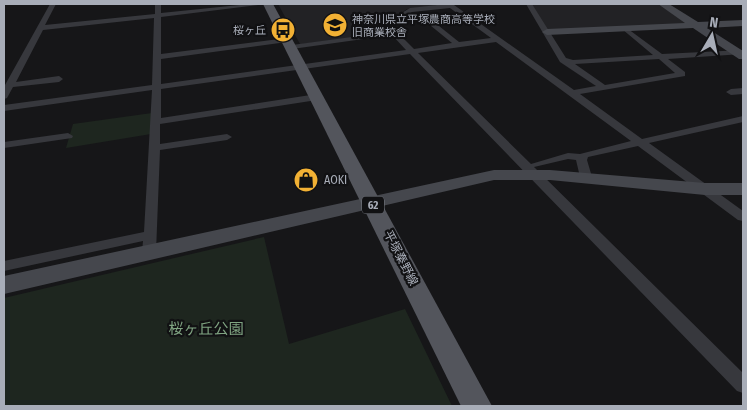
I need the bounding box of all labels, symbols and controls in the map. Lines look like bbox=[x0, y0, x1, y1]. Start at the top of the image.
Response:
north arrow bbox=[687, 10, 737, 60]
school or university icon: 神奈川県立平塚農商高等学校 旧商業校舎 bbox=[322, 12, 348, 38]
place label: 神奈川県立平塚農商高等学校 旧商業校舎 bbox=[352, 13, 495, 39]
text: N bbox=[708, 14, 719, 32]
bus stop icon: 桜ヶ丘 bbox=[270, 17, 296, 43]
place label: 桜ヶ丘 bbox=[233, 24, 266, 37]
shop icon: AOKI bbox=[293, 167, 319, 193]
place label: AOKI bbox=[324, 173, 347, 187]
road number: 62 bbox=[362, 196, 384, 214]
street label: 平塚秦野線 bbox=[381, 228, 421, 288]
park label: 桜ヶ丘公園 bbox=[168, 320, 244, 338]

